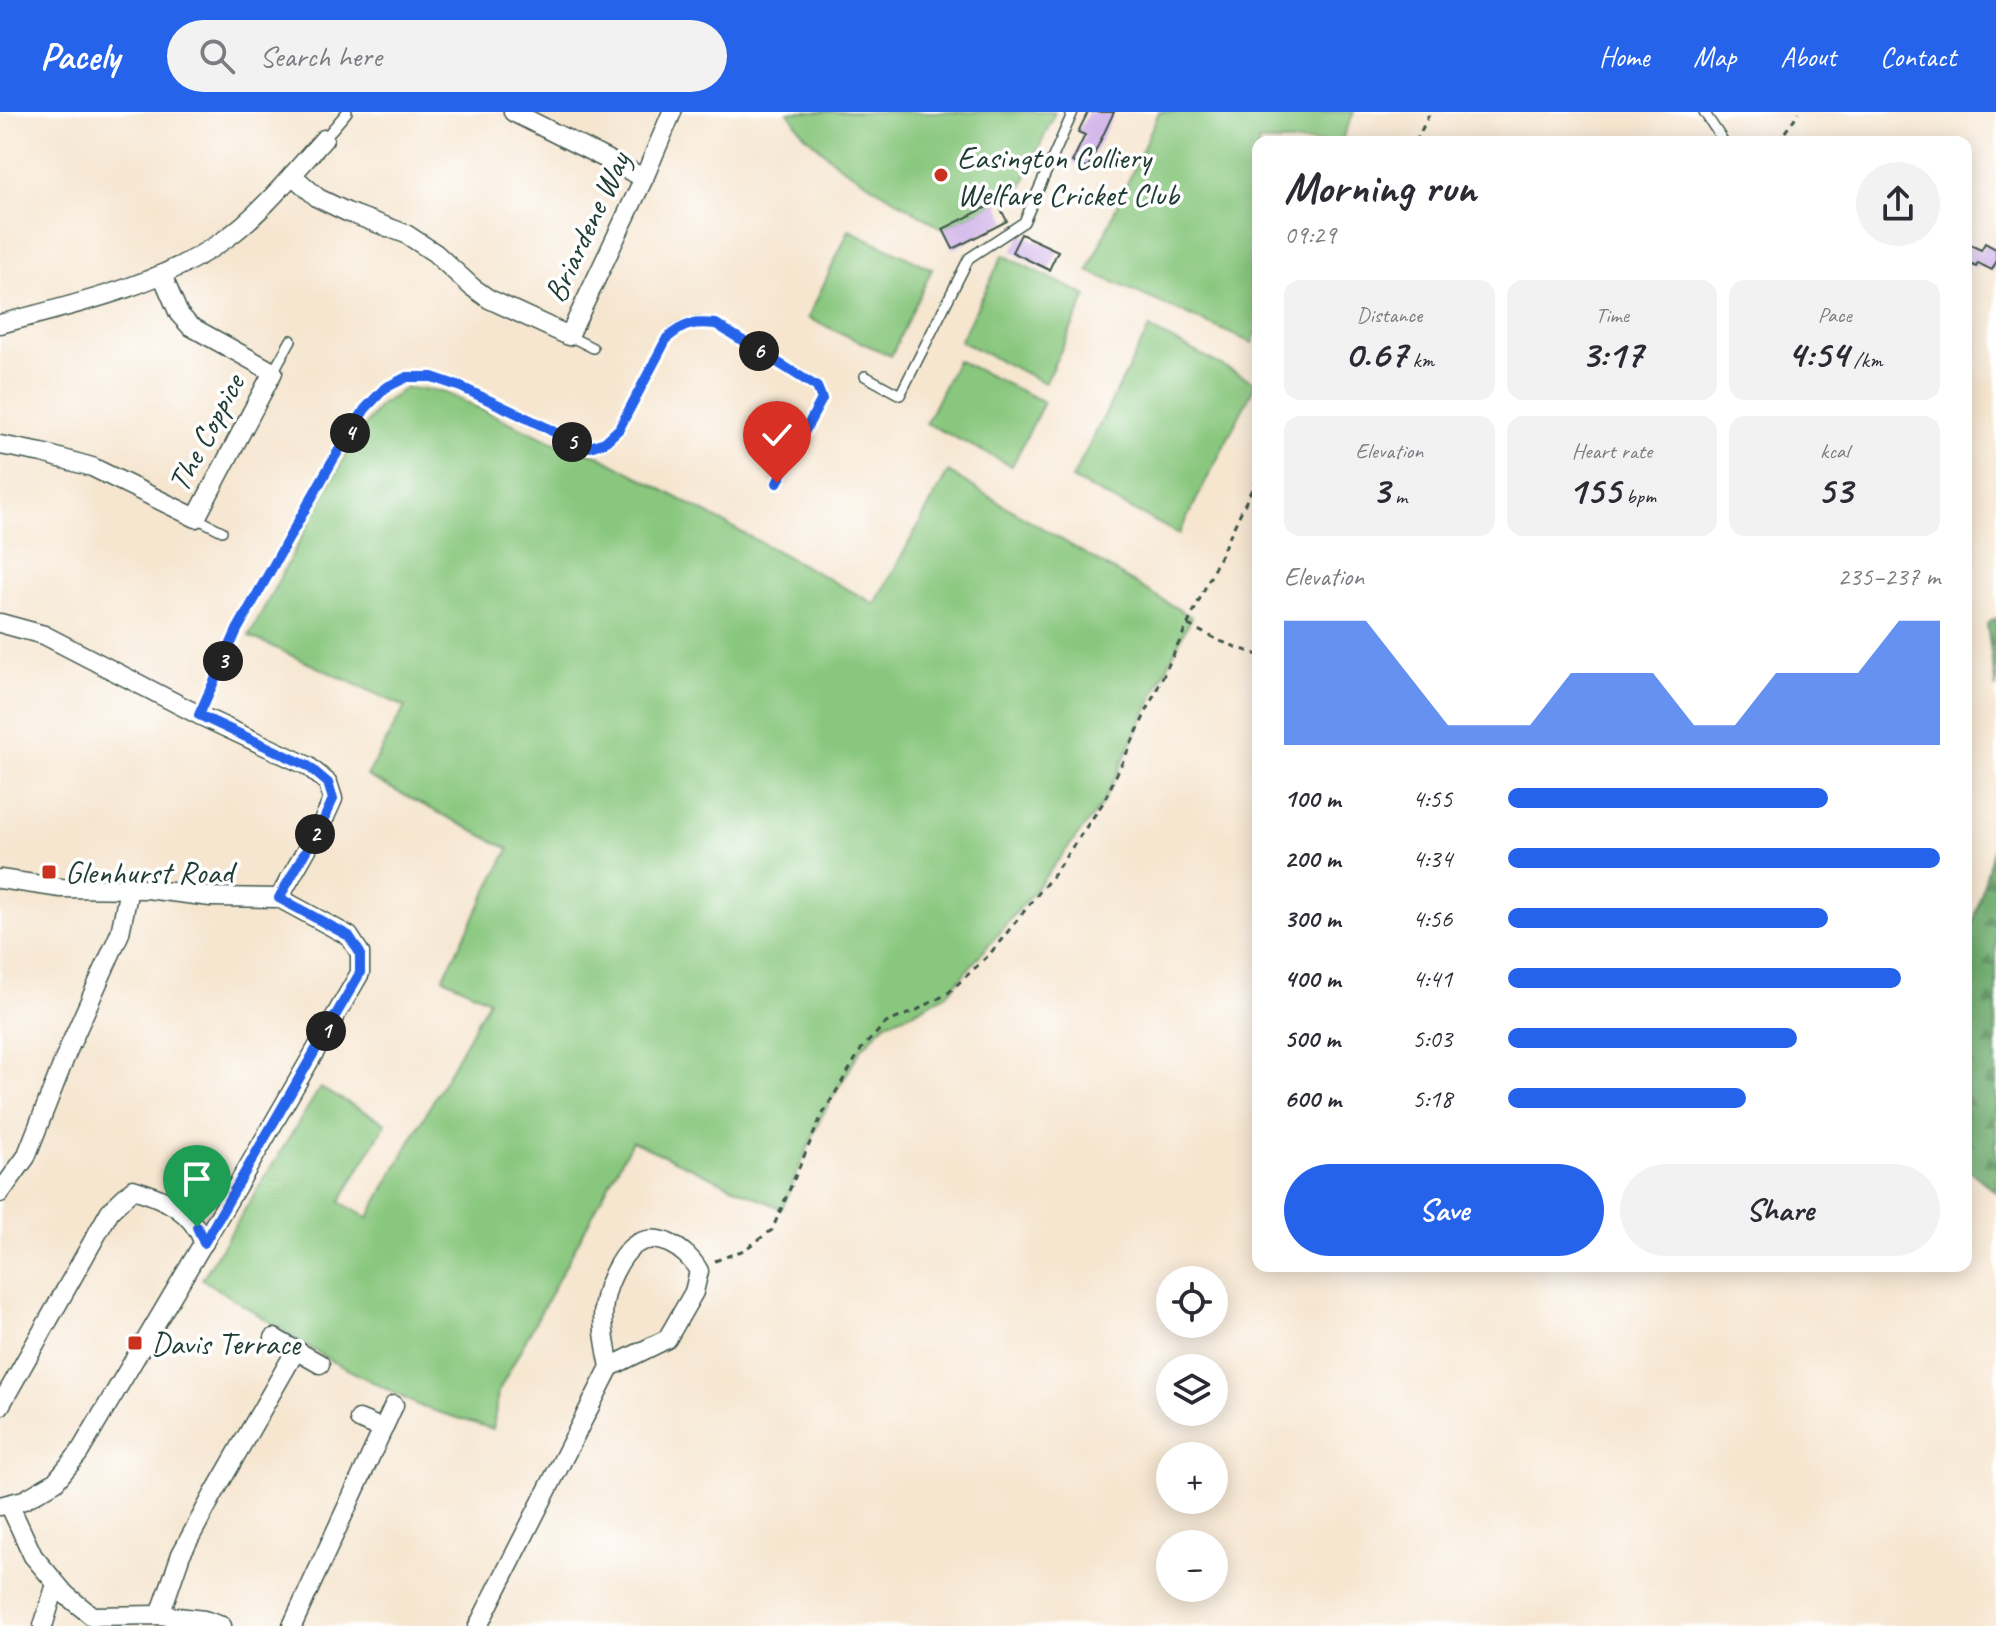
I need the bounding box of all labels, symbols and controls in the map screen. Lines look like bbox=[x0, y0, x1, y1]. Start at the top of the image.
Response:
search box bbox=[167, 20, 727, 92]
text: Pacely bbox=[40, 33, 119, 80]
icon: search bbox=[195, 34, 239, 78]
text: Search here bbox=[259, 37, 382, 75]
text: Home bbox=[1599, 39, 1649, 74]
text: Map bbox=[1693, 39, 1736, 74]
text: About bbox=[1780, 39, 1836, 74]
text: Contact bbox=[1880, 39, 1956, 74]
place label: Easington Colliery Welfare Cricket Club bbox=[957, 137, 1181, 215]
street label: Briardene Way bbox=[534, 144, 640, 309]
text: Morning run bbox=[1284, 160, 1476, 215]
button: share bbox=[1856, 162, 1940, 246]
marker: Easington Colliery Welfare Cricket Club bbox=[932, 166, 950, 184]
text: 09:29 bbox=[1284, 218, 1336, 251]
text: Distance bbox=[1357, 301, 1422, 329]
text: Time bbox=[1595, 301, 1629, 329]
text: Pace bbox=[1818, 301, 1852, 329]
text: 0.67 bbox=[1345, 329, 1407, 379]
text: 3:17 bbox=[1581, 329, 1643, 379]
text: 4:54 bbox=[1787, 329, 1848, 379]
pin: 6 bbox=[739, 331, 779, 371]
text: 6 bbox=[754, 337, 764, 365]
text: km bbox=[1407, 346, 1434, 374]
text: /km bbox=[1848, 346, 1882, 374]
street label: The Coppice bbox=[158, 365, 255, 499]
pin bbox=[743, 401, 811, 483]
pin: 4 bbox=[330, 413, 370, 453]
icon: check bbox=[755, 413, 799, 457]
text: 4 bbox=[345, 419, 355, 447]
pin: 5 bbox=[552, 422, 592, 462]
text: 5 bbox=[567, 428, 577, 456]
text: Elevation bbox=[1355, 437, 1423, 465]
text: Heart rate bbox=[1572, 437, 1652, 465]
text: kcal bbox=[1820, 437, 1849, 465]
text: 3 bbox=[1372, 465, 1390, 515]
text: 155 bbox=[1568, 465, 1621, 515]
text: 53 bbox=[1817, 465, 1852, 515]
text: m bbox=[1390, 482, 1407, 510]
text: bpm bbox=[1621, 482, 1656, 510]
text: Elevation bbox=[1284, 560, 1364, 593]
text: 235–237 m bbox=[1837, 560, 1940, 593]
pin: 3 bbox=[203, 641, 243, 681]
text: 3 bbox=[218, 647, 228, 675]
text: 100 m bbox=[1284, 782, 1340, 815]
text: 4:55 bbox=[1412, 782, 1452, 815]
pin: 2 bbox=[295, 814, 335, 854]
text: 2 bbox=[310, 820, 320, 848]
text: 200 m bbox=[1284, 842, 1340, 875]
text: 4:34 bbox=[1412, 842, 1452, 875]
place label: Glenhurst Road bbox=[65, 852, 237, 893]
marker: Glenhurst Road bbox=[40, 863, 58, 881]
text: 300 m bbox=[1284, 902, 1340, 935]
text: 4:56 bbox=[1412, 902, 1452, 935]
text: 400 m bbox=[1284, 962, 1340, 995]
text: 4:41 bbox=[1412, 962, 1452, 995]
pin: 1 bbox=[306, 1011, 346, 1051]
text: 1 bbox=[321, 1017, 331, 1045]
text: 500 m bbox=[1284, 1022, 1340, 1055]
text: 5:03 bbox=[1412, 1022, 1452, 1055]
text: 600 m bbox=[1284, 1082, 1341, 1115]
text: 5:18 bbox=[1412, 1082, 1452, 1115]
pin bbox=[163, 1145, 231, 1227]
icon: arrive bbox=[175, 1157, 219, 1201]
button: Save bbox=[1284, 1164, 1604, 1256]
button: Share bbox=[1620, 1164, 1940, 1256]
map controls bbox=[1156, 1266, 1228, 1602]
button: locate bbox=[1156, 1266, 1228, 1338]
place label: Davis Terrace bbox=[151, 1323, 303, 1364]
marker: Davis Terrace bbox=[126, 1334, 144, 1352]
button: layers bbox=[1156, 1354, 1228, 1426]
button: + bbox=[1156, 1442, 1228, 1514]
button: − bbox=[1156, 1530, 1228, 1602]

